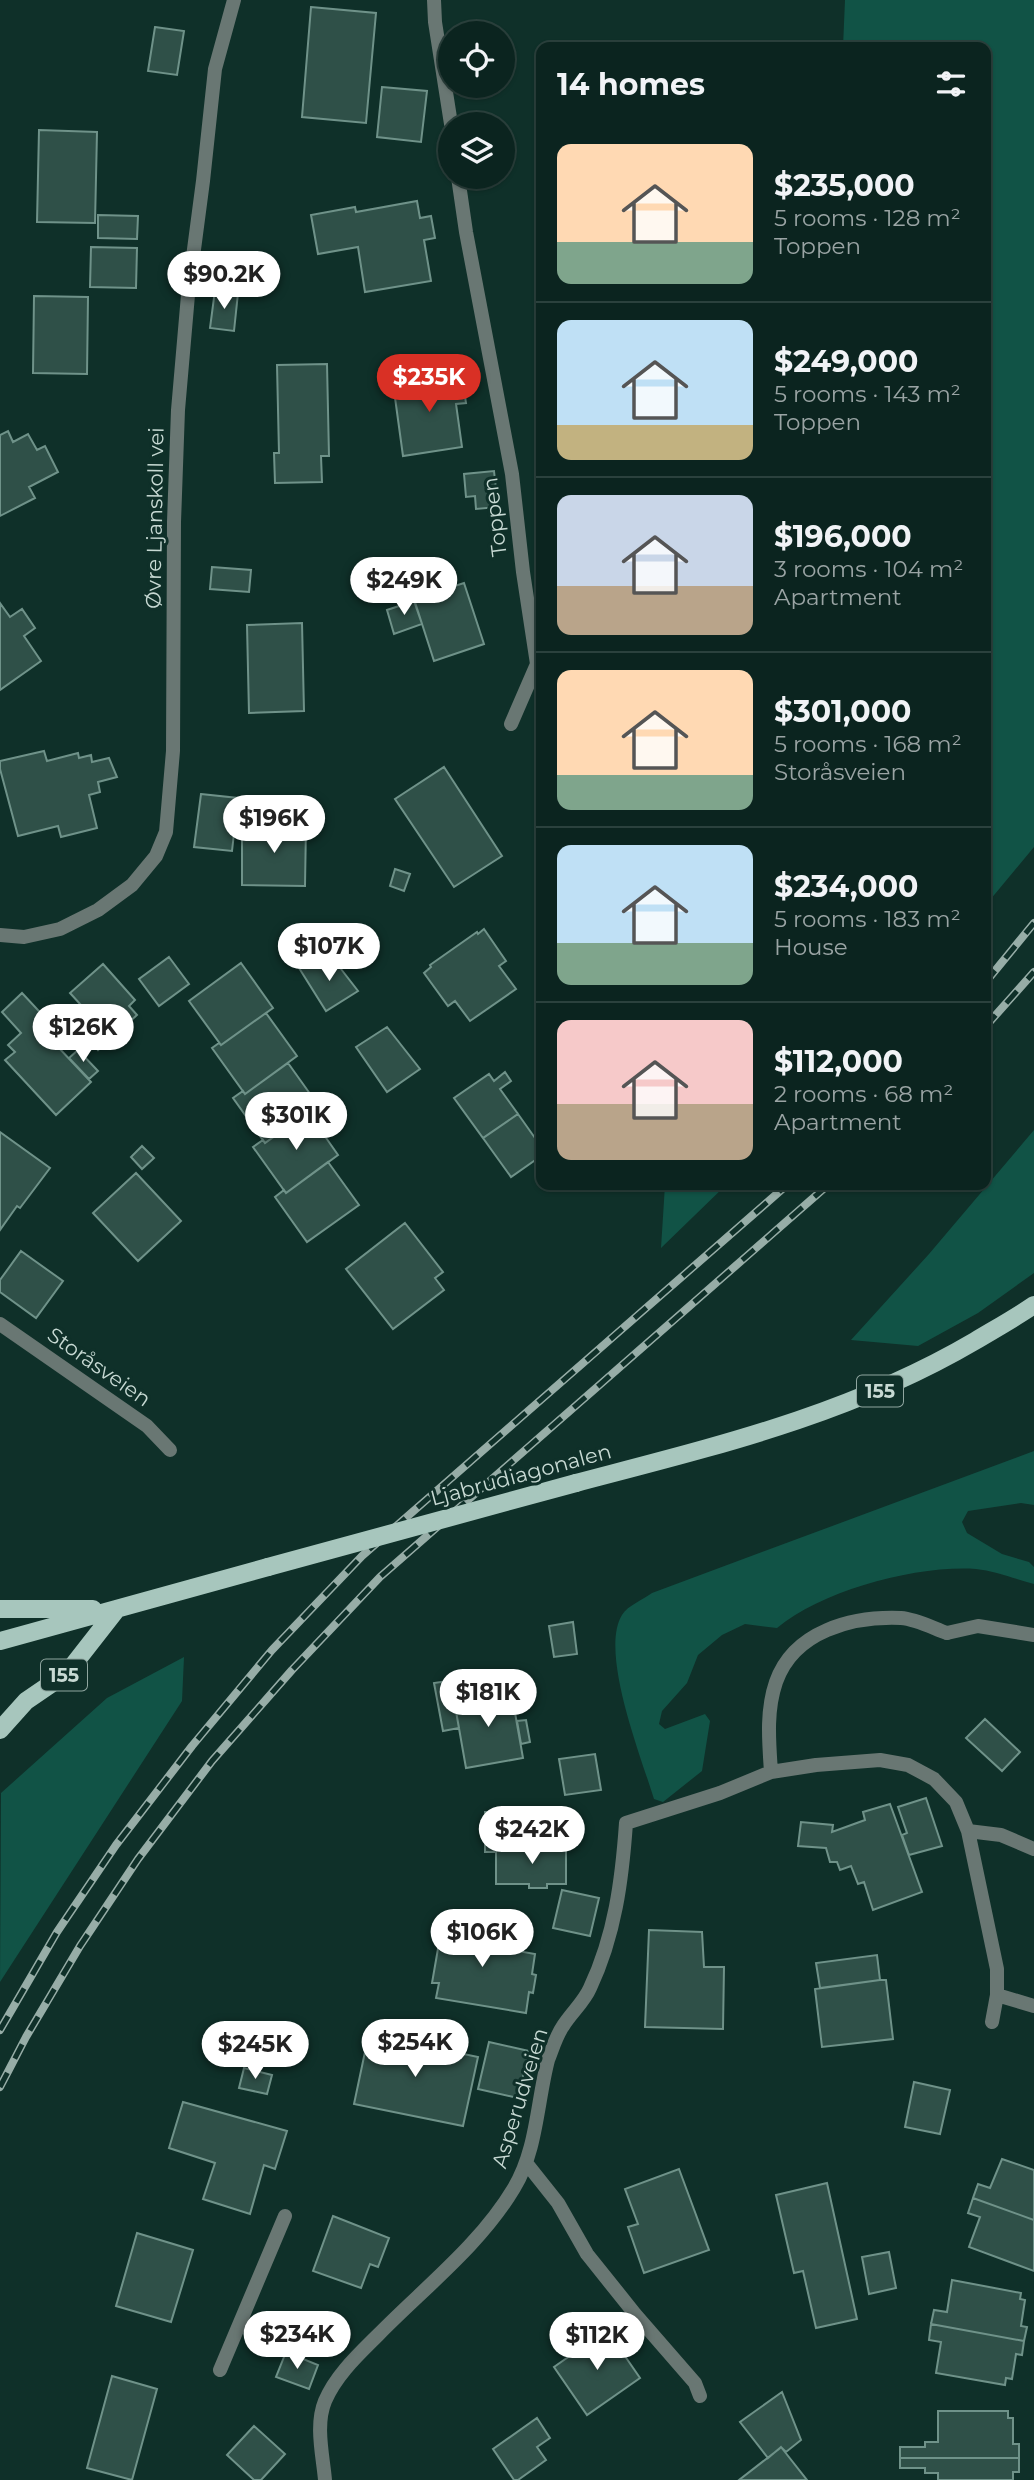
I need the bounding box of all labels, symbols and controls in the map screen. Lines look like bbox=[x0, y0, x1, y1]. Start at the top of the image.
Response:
map controls bbox=[438, 21, 515, 189]
button: locate bbox=[438, 21, 515, 98]
icon: filters bbox=[932, 65, 970, 103]
text: 14 homes bbox=[557, 66, 705, 103]
button: layers bbox=[438, 112, 515, 189]
text: $235,000 bbox=[774, 167, 915, 204]
icon: home bbox=[613, 172, 697, 256]
text: 5 rooms · 128 m² bbox=[774, 204, 961, 232]
text: Toppen bbox=[774, 232, 861, 260]
pin: $90.2K bbox=[167, 252, 281, 311]
text: $90.2K bbox=[183, 260, 265, 288]
text: $249,000 bbox=[774, 343, 918, 380]
icon: home bbox=[613, 348, 697, 432]
pin: $235K bbox=[380, 354, 478, 414]
text: $235K bbox=[393, 363, 465, 391]
text: 5 rooms · 143 m² bbox=[774, 380, 961, 408]
text: Toppen bbox=[774, 408, 861, 436]
street label: Øvre Ljanskoll vei bbox=[140, 427, 169, 609]
street label: Toppen bbox=[477, 476, 512, 558]
text: $196,000 bbox=[774, 518, 912, 555]
icon: home bbox=[613, 523, 697, 607]
text: 3 rooms · 104 m² bbox=[774, 555, 963, 583]
pin: $249K bbox=[355, 558, 453, 617]
text: $249K bbox=[366, 566, 442, 594]
text: Apartment bbox=[774, 583, 902, 611]
text: $301,000 bbox=[774, 693, 911, 730]
icon: home bbox=[613, 698, 697, 782]
text: 5 rooms · 168 m² bbox=[774, 730, 962, 758]
text: Storåsveien bbox=[774, 758, 906, 786]
pin: $196K bbox=[225, 796, 323, 855]
text: $196K bbox=[239, 804, 309, 832]
text: $234,000 bbox=[774, 868, 918, 905]
icon: home bbox=[613, 873, 697, 957]
text: 5 rooms · 183 m² bbox=[774, 905, 961, 933]
pin: $107K bbox=[280, 923, 378, 983]
text: $107K bbox=[294, 932, 364, 960]
text: House bbox=[774, 933, 848, 961]
pin: $126K bbox=[34, 1004, 132, 1064]
text: $126K bbox=[49, 1013, 117, 1041]
text: $112,000 bbox=[774, 1043, 903, 1080]
icon: home bbox=[613, 1048, 697, 1132]
text: 2 rooms · 68 m² bbox=[774, 1080, 953, 1108]
pin: $301K bbox=[247, 1092, 345, 1152]
text: $301K bbox=[261, 1101, 331, 1129]
text: Apartment bbox=[774, 1108, 902, 1136]
street label: Storåsveien bbox=[43, 1322, 156, 1411]
road number: 155 bbox=[857, 1376, 903, 1406]
street label: Ljabrudiagonalen bbox=[428, 1438, 614, 1511]
road number: 155 bbox=[41, 1660, 87, 1690]
pin: $181K bbox=[439, 1670, 537, 1729]
text: $181K bbox=[456, 1678, 520, 1706]
pin: $242K bbox=[483, 1806, 581, 1866]
text: $242K bbox=[495, 1815, 569, 1843]
pin: $106K bbox=[433, 1910, 531, 1969]
text: $106K bbox=[447, 1918, 517, 1946]
pin: $254K bbox=[366, 2020, 464, 2079]
pin: $245K bbox=[206, 2022, 304, 2081]
street label: Asperudveien bbox=[486, 2025, 553, 2171]
text: $254K bbox=[378, 2028, 452, 2056]
text: $245K bbox=[218, 2030, 292, 2058]
pin: $234K bbox=[248, 2312, 346, 2371]
pin: $112K bbox=[548, 2312, 646, 2372]
text: $234K bbox=[260, 2320, 334, 2348]
text: $112K bbox=[565, 2321, 629, 2349]

